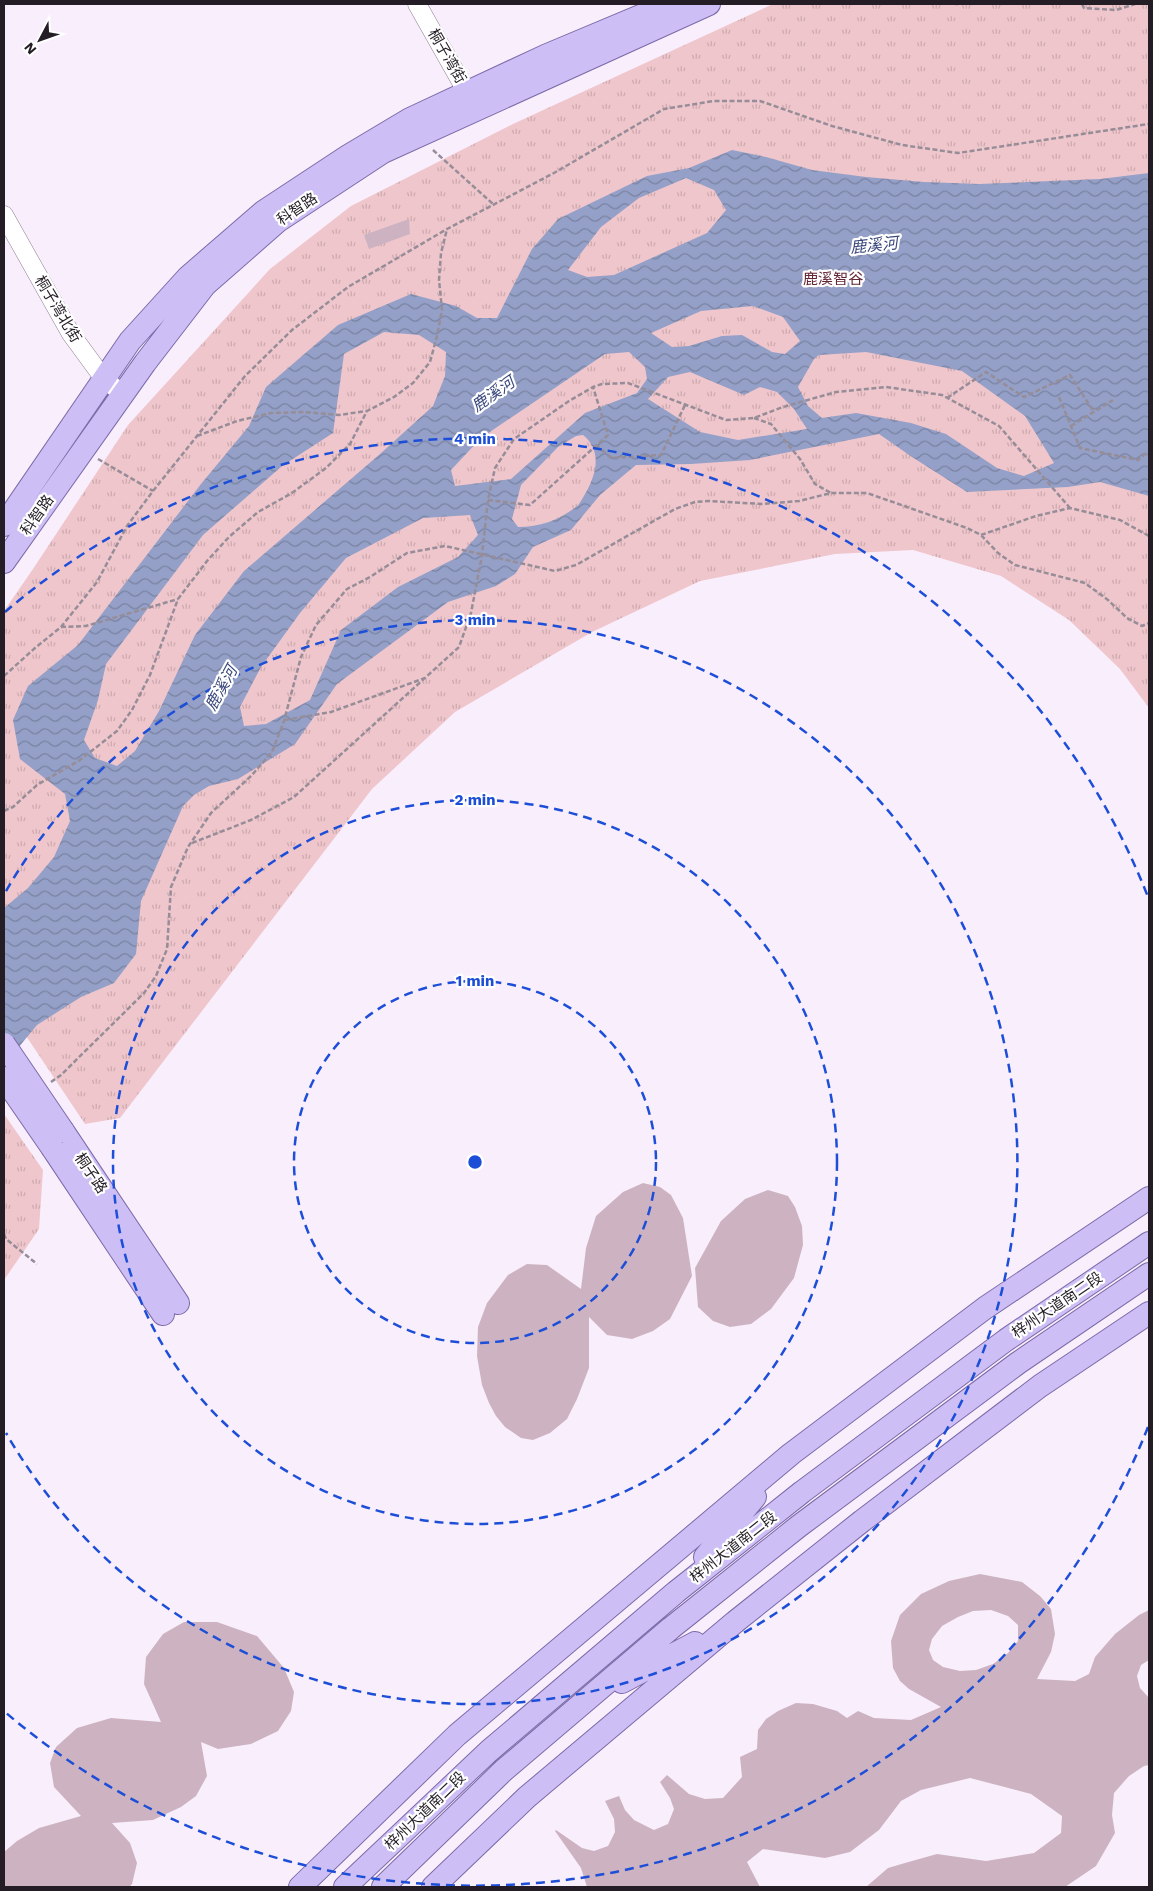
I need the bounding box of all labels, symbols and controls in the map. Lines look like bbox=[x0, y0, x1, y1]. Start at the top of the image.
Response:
north arrow bbox=[15, 15, 65, 65]
street label: 桐子湾街 bbox=[424, 26, 470, 86]
text: N bbox=[21, 39, 40, 58]
street label: 科智路 bbox=[273, 189, 321, 229]
water label: 鹿溪河 bbox=[849, 233, 902, 257]
park label: 鹿溪智谷 bbox=[803, 270, 863, 288]
street label: 桐子湾北街 bbox=[31, 272, 85, 346]
water label: 鹿溪河 bbox=[468, 371, 521, 416]
text: 4 min bbox=[454, 430, 496, 448]
street label: 科智路 bbox=[17, 491, 57, 539]
text: 3 min bbox=[455, 611, 495, 629]
water label: 鹿溪河 bbox=[201, 660, 242, 714]
text: 2 min bbox=[454, 791, 496, 809]
text: 1 min bbox=[456, 972, 494, 990]
street label: 桐子路 bbox=[71, 1149, 111, 1197]
centre of rings bbox=[466, 1153, 484, 1171]
street label: 梓州大道南二段 bbox=[1008, 1268, 1106, 1342]
street label: 梓州大道南二段 bbox=[686, 1508, 780, 1586]
street label: 梓州大道南二段 bbox=[381, 1768, 469, 1854]

